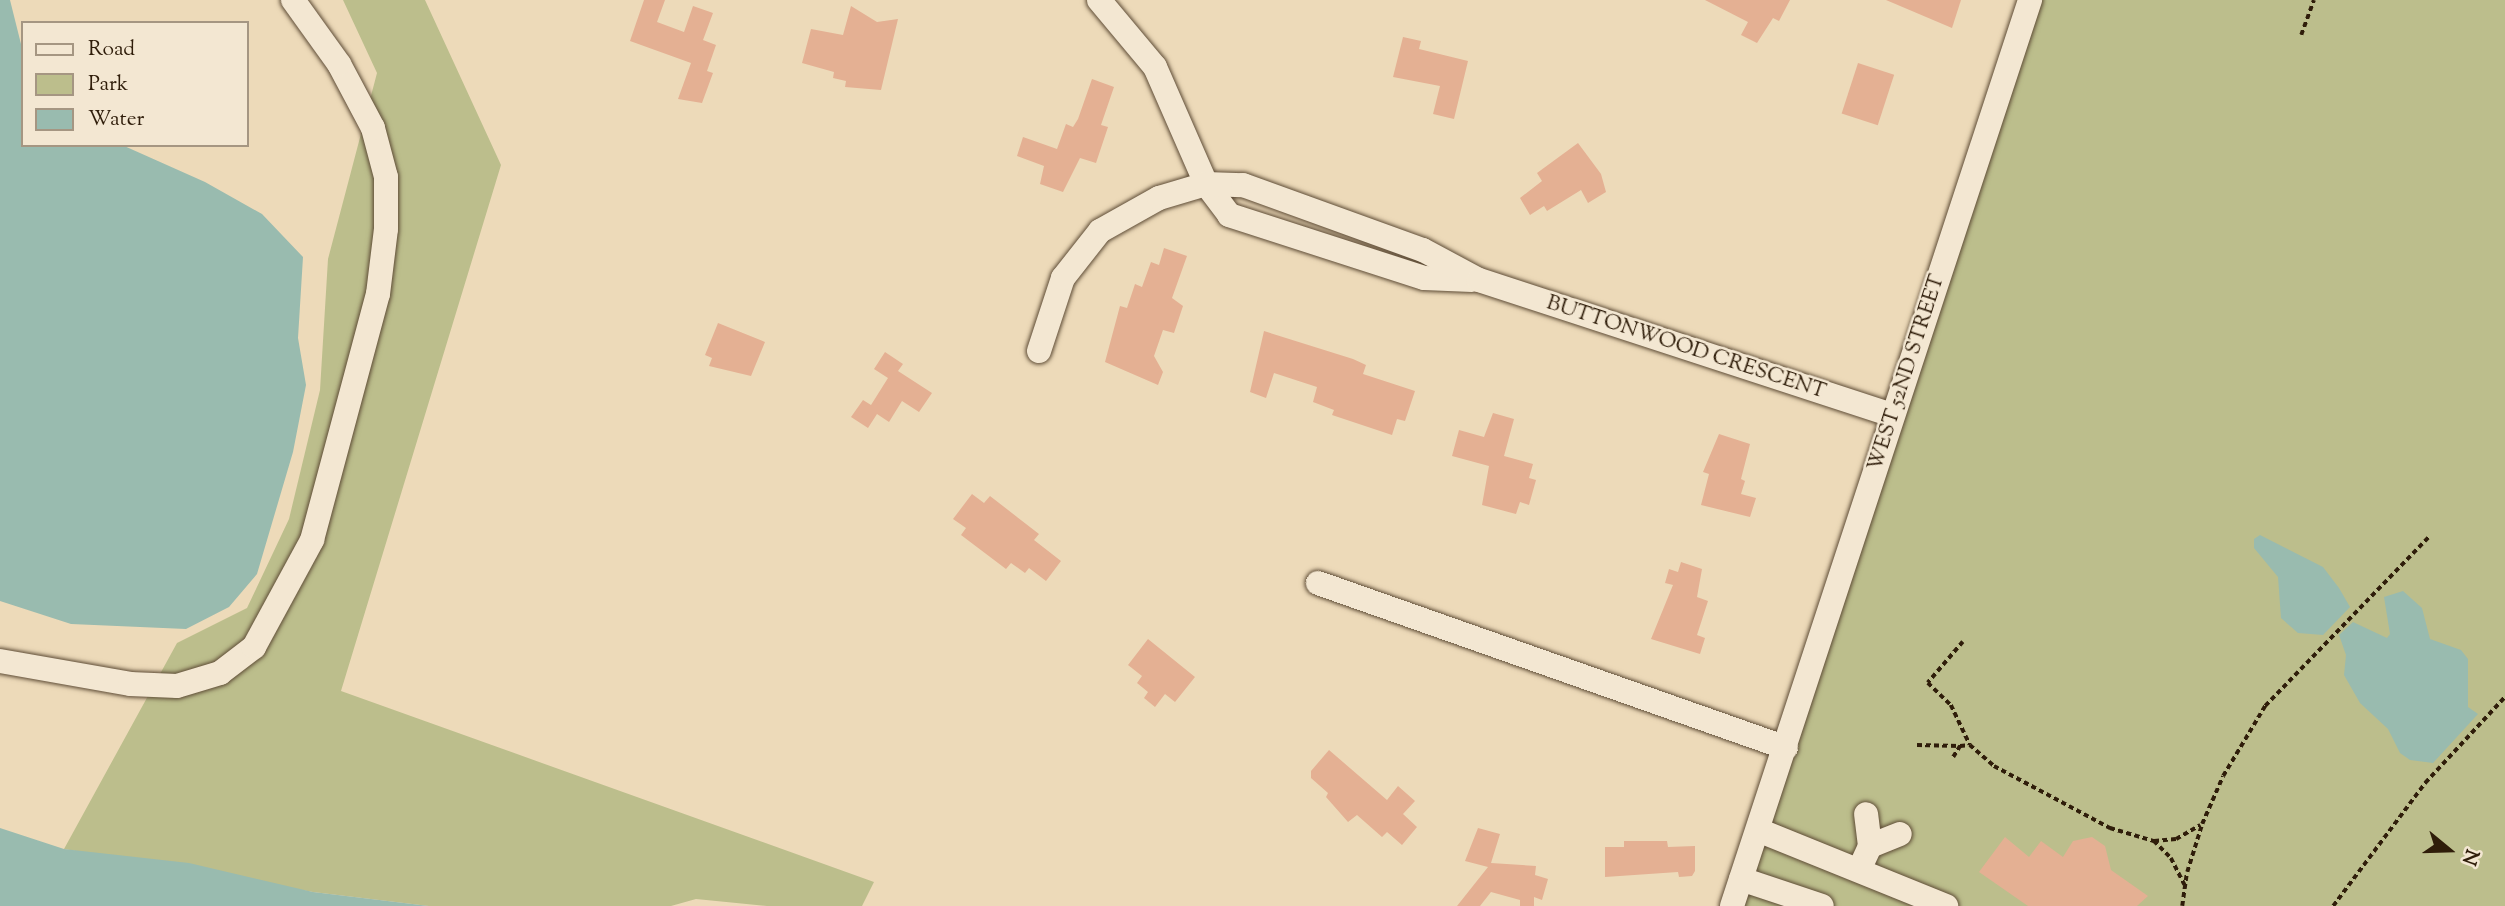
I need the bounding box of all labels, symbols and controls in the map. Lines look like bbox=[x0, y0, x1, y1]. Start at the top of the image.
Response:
legend bbox=[21, 21, 248, 147]
text: Road bbox=[88, 35, 135, 65]
text: Park bbox=[88, 70, 128, 100]
text: Water bbox=[88, 105, 144, 135]
street label: WEST 52ND STREET bbox=[1863, 272, 1951, 474]
street label: BUTTONWOOD CRESCENT bbox=[1543, 291, 1829, 405]
north arrow bbox=[2414, 815, 2484, 885]
text: N bbox=[2454, 845, 2485, 869]

